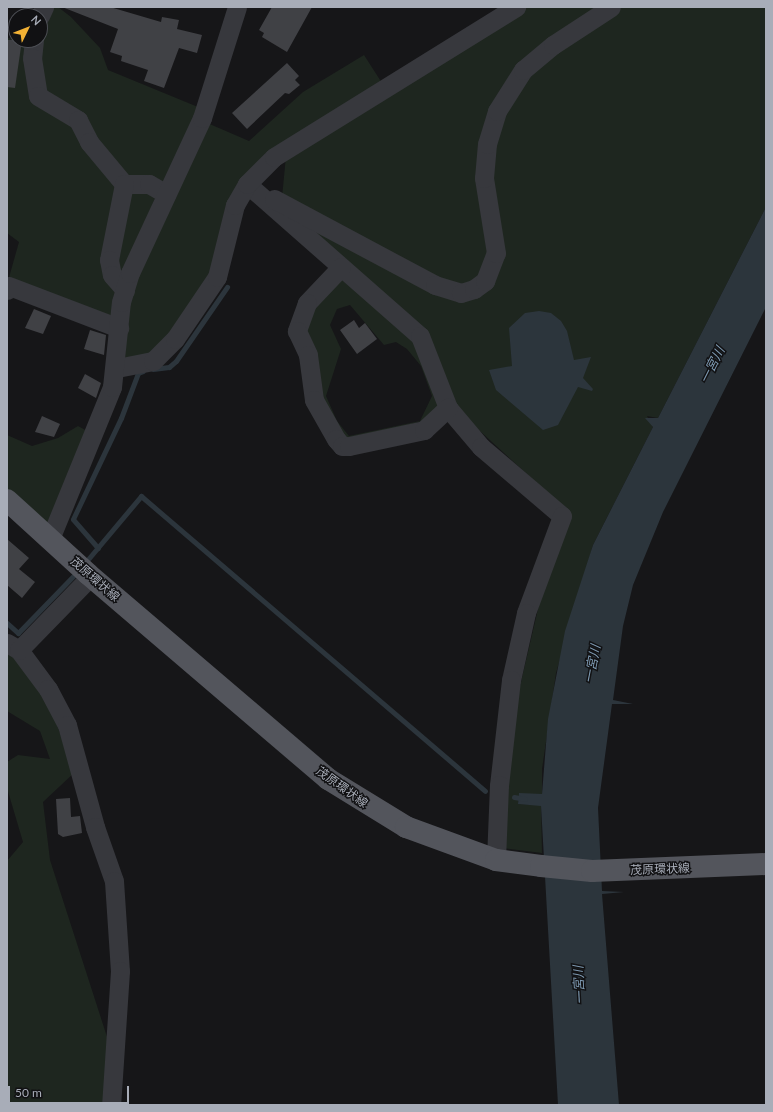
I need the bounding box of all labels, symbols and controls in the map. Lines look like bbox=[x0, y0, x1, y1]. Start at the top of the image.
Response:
north arrow bbox=[8, 8, 48, 48]
text: N bbox=[29, 13, 44, 28]
water label: 一宮川 bbox=[696, 344, 728, 386]
street label: 茂原環状線 bbox=[68, 554, 122, 604]
water label: 一宮川 bbox=[581, 643, 603, 685]
street label: 茂原環状線 bbox=[313, 764, 371, 810]
street label: 茂原環状線 bbox=[630, 861, 690, 877]
water label: 一宮川 bbox=[570, 965, 588, 1005]
scale bar bbox=[10, 1078, 131, 1104]
text: 50 m bbox=[15, 1085, 42, 1100]

